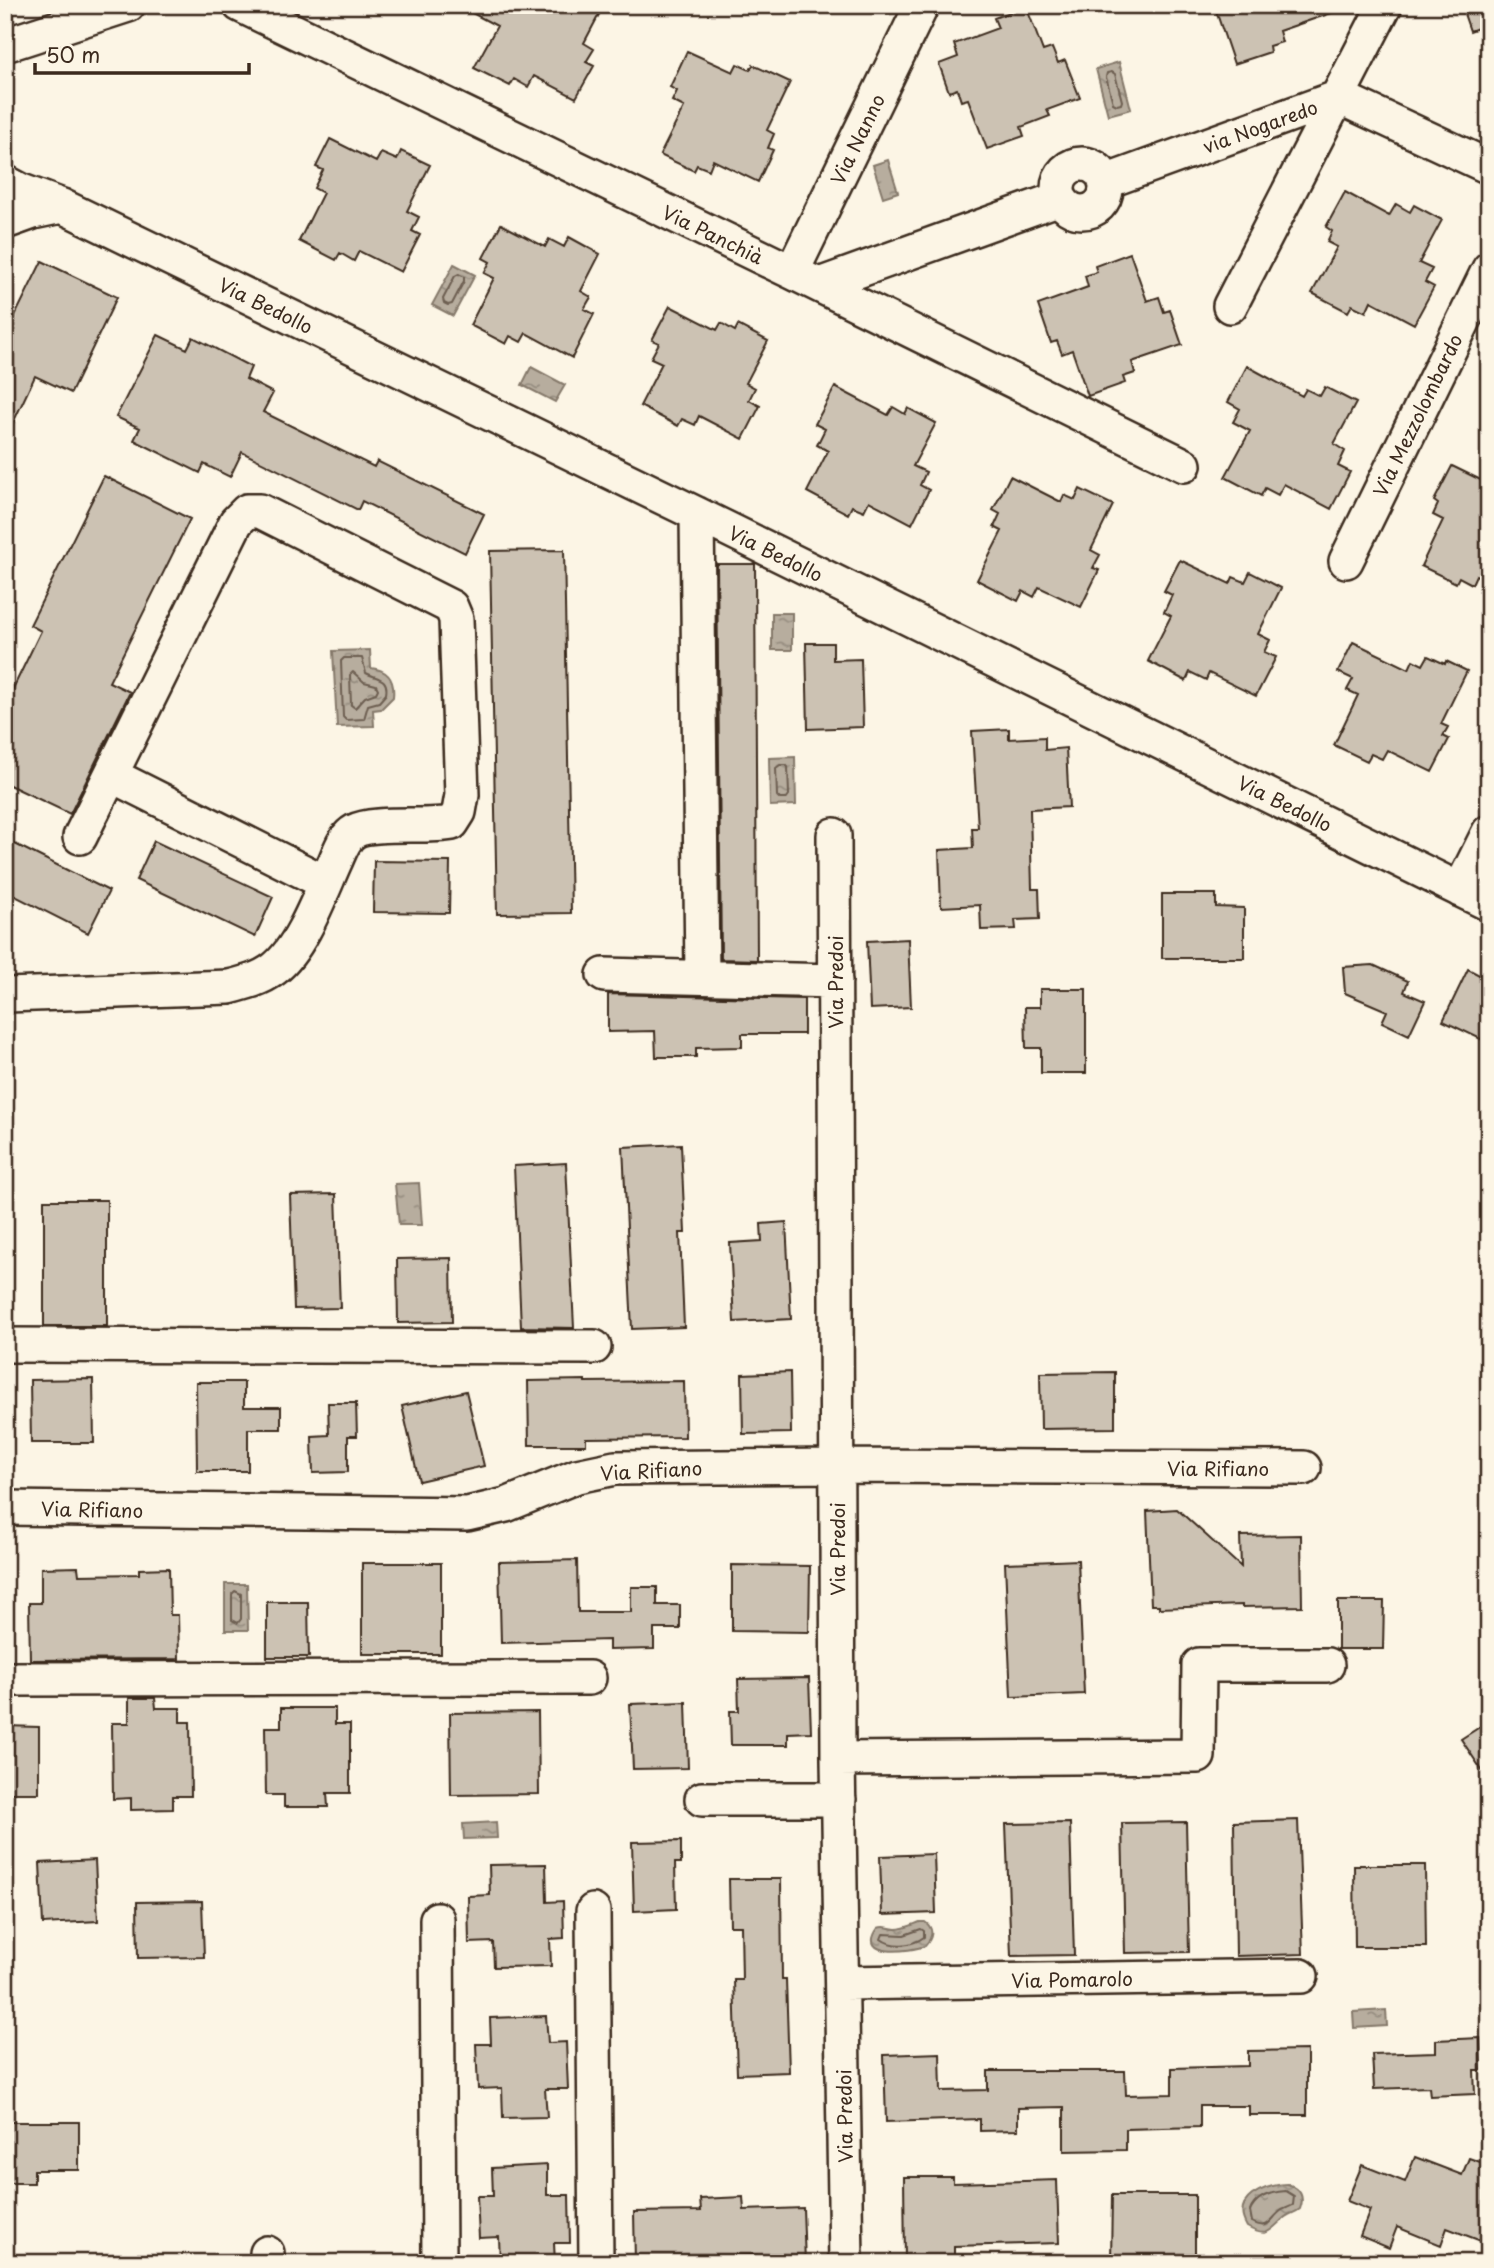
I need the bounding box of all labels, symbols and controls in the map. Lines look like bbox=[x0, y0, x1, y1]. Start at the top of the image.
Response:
scale bar bbox=[35, 32, 248, 76]
text: 50 m bbox=[46, 38, 100, 70]
street label: Via Nanno bbox=[823, 89, 891, 189]
street label: via Nogaredo bbox=[1199, 92, 1321, 160]
street label: Via Panchià bbox=[658, 197, 769, 271]
street label: Via Bedollo bbox=[214, 270, 318, 340]
street label: Via Mezzolombardo bbox=[1365, 329, 1469, 501]
street label: Via Bedollo bbox=[724, 518, 828, 588]
street label: Via Bedollo bbox=[1233, 768, 1337, 838]
street label: Via Predoi bbox=[821, 935, 849, 1029]
street label: Via Rifiano bbox=[599, 1453, 703, 1487]
street label: Via Rifiano bbox=[1167, 1454, 1269, 1482]
street label: Via Rifiano bbox=[41, 1494, 143, 1524]
street label: Via Predoi bbox=[823, 1502, 851, 1596]
street label: Via Pomarolo bbox=[1011, 1964, 1133, 1994]
street label: Via Predoi bbox=[829, 2069, 859, 2163]

